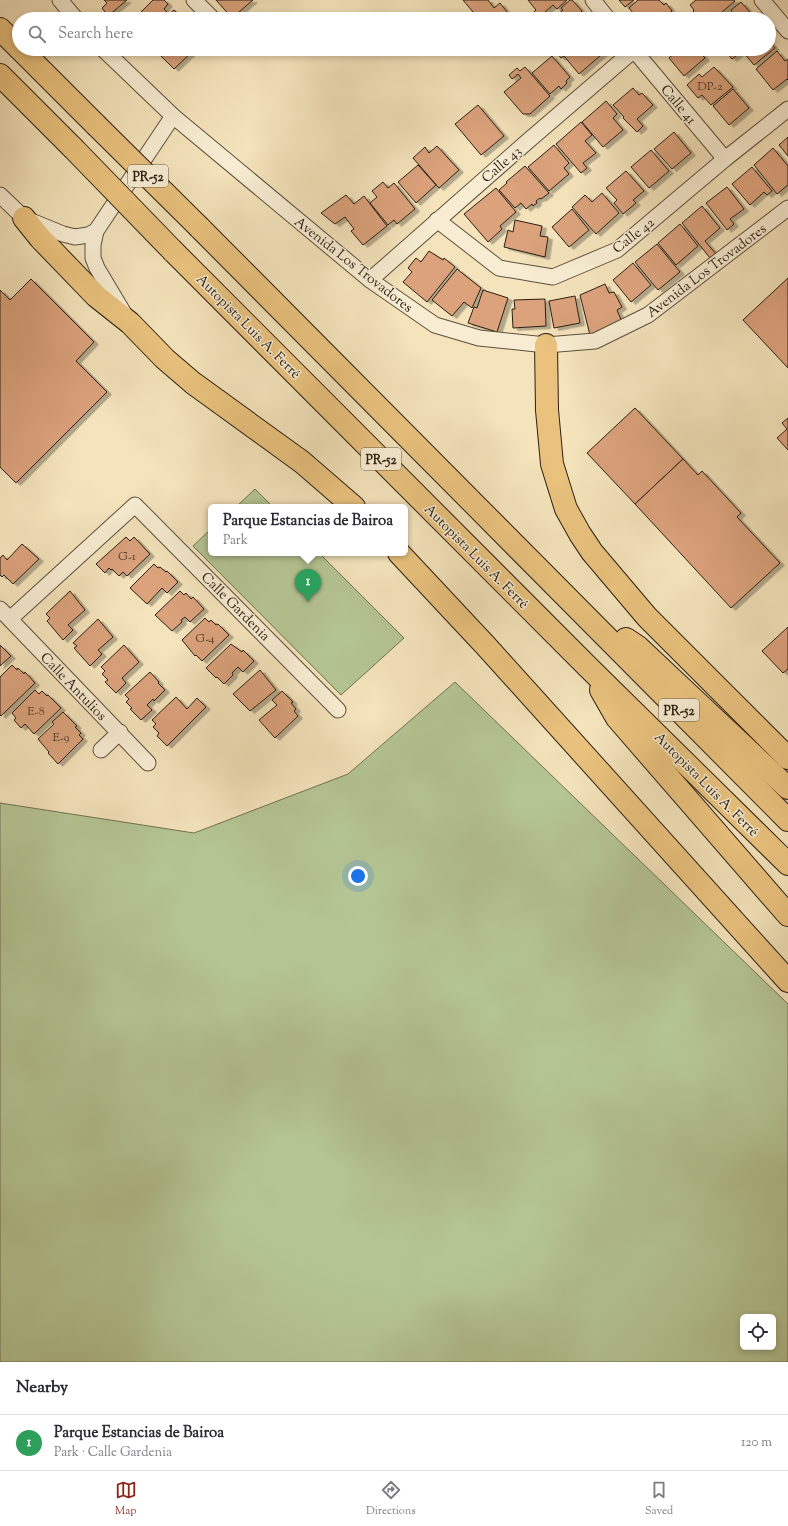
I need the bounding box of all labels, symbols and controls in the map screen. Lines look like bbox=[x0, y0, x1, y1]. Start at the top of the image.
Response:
search box bbox=[12, 12, 776, 56]
icon: search bbox=[26, 23, 48, 45]
text: Search here bbox=[58, 24, 133, 45]
house number: DP-2 bbox=[697, 78, 723, 96]
street label: Calle 41 bbox=[655, 81, 700, 130]
street label: Calle 43 bbox=[478, 142, 527, 189]
road number: PR-52 bbox=[128, 165, 168, 187]
street label: Avenida Los Trovadores bbox=[289, 213, 416, 318]
street label: Calle 42 bbox=[609, 214, 660, 259]
street label: Avenida Los Trovadores bbox=[643, 220, 771, 323]
street label: Autopista Luis A. Ferré bbox=[191, 271, 304, 384]
road number: PR-52 bbox=[361, 448, 401, 470]
street label: Autopista Luis A. Ferré bbox=[419, 501, 532, 614]
popup bbox=[208, 504, 408, 556]
text: Parque Estancias de Bairoa bbox=[223, 511, 393, 532]
text: Park bbox=[223, 532, 248, 550]
house number: G-1 bbox=[118, 548, 136, 566]
street label: Calle Gardenia bbox=[195, 568, 274, 647]
pin: 1 bbox=[295, 569, 321, 602]
house number: G-4 bbox=[195, 630, 215, 648]
street label: Calle Antulios bbox=[35, 649, 110, 726]
road number: PR-52 bbox=[659, 699, 699, 721]
house number: E-8 bbox=[27, 703, 45, 721]
house number: E-9 bbox=[52, 729, 70, 747]
street label: Autopista Luis A. Ferré bbox=[649, 729, 762, 842]
your location bbox=[348, 866, 368, 886]
map controls bbox=[740, 1314, 776, 1350]
button: locate bbox=[740, 1314, 776, 1350]
text: Nearby bbox=[16, 1376, 68, 1400]
text: Parque Estancias de Bairoa bbox=[54, 1423, 224, 1444]
text: 1 bbox=[27, 1434, 31, 1452]
text: 120 m bbox=[741, 1434, 772, 1452]
text: Park · Calle Gardenia bbox=[54, 1444, 172, 1462]
tab: Map bbox=[115, 1479, 137, 1519]
tab: Directions bbox=[366, 1479, 416, 1519]
tab: Saved bbox=[645, 1479, 673, 1519]

